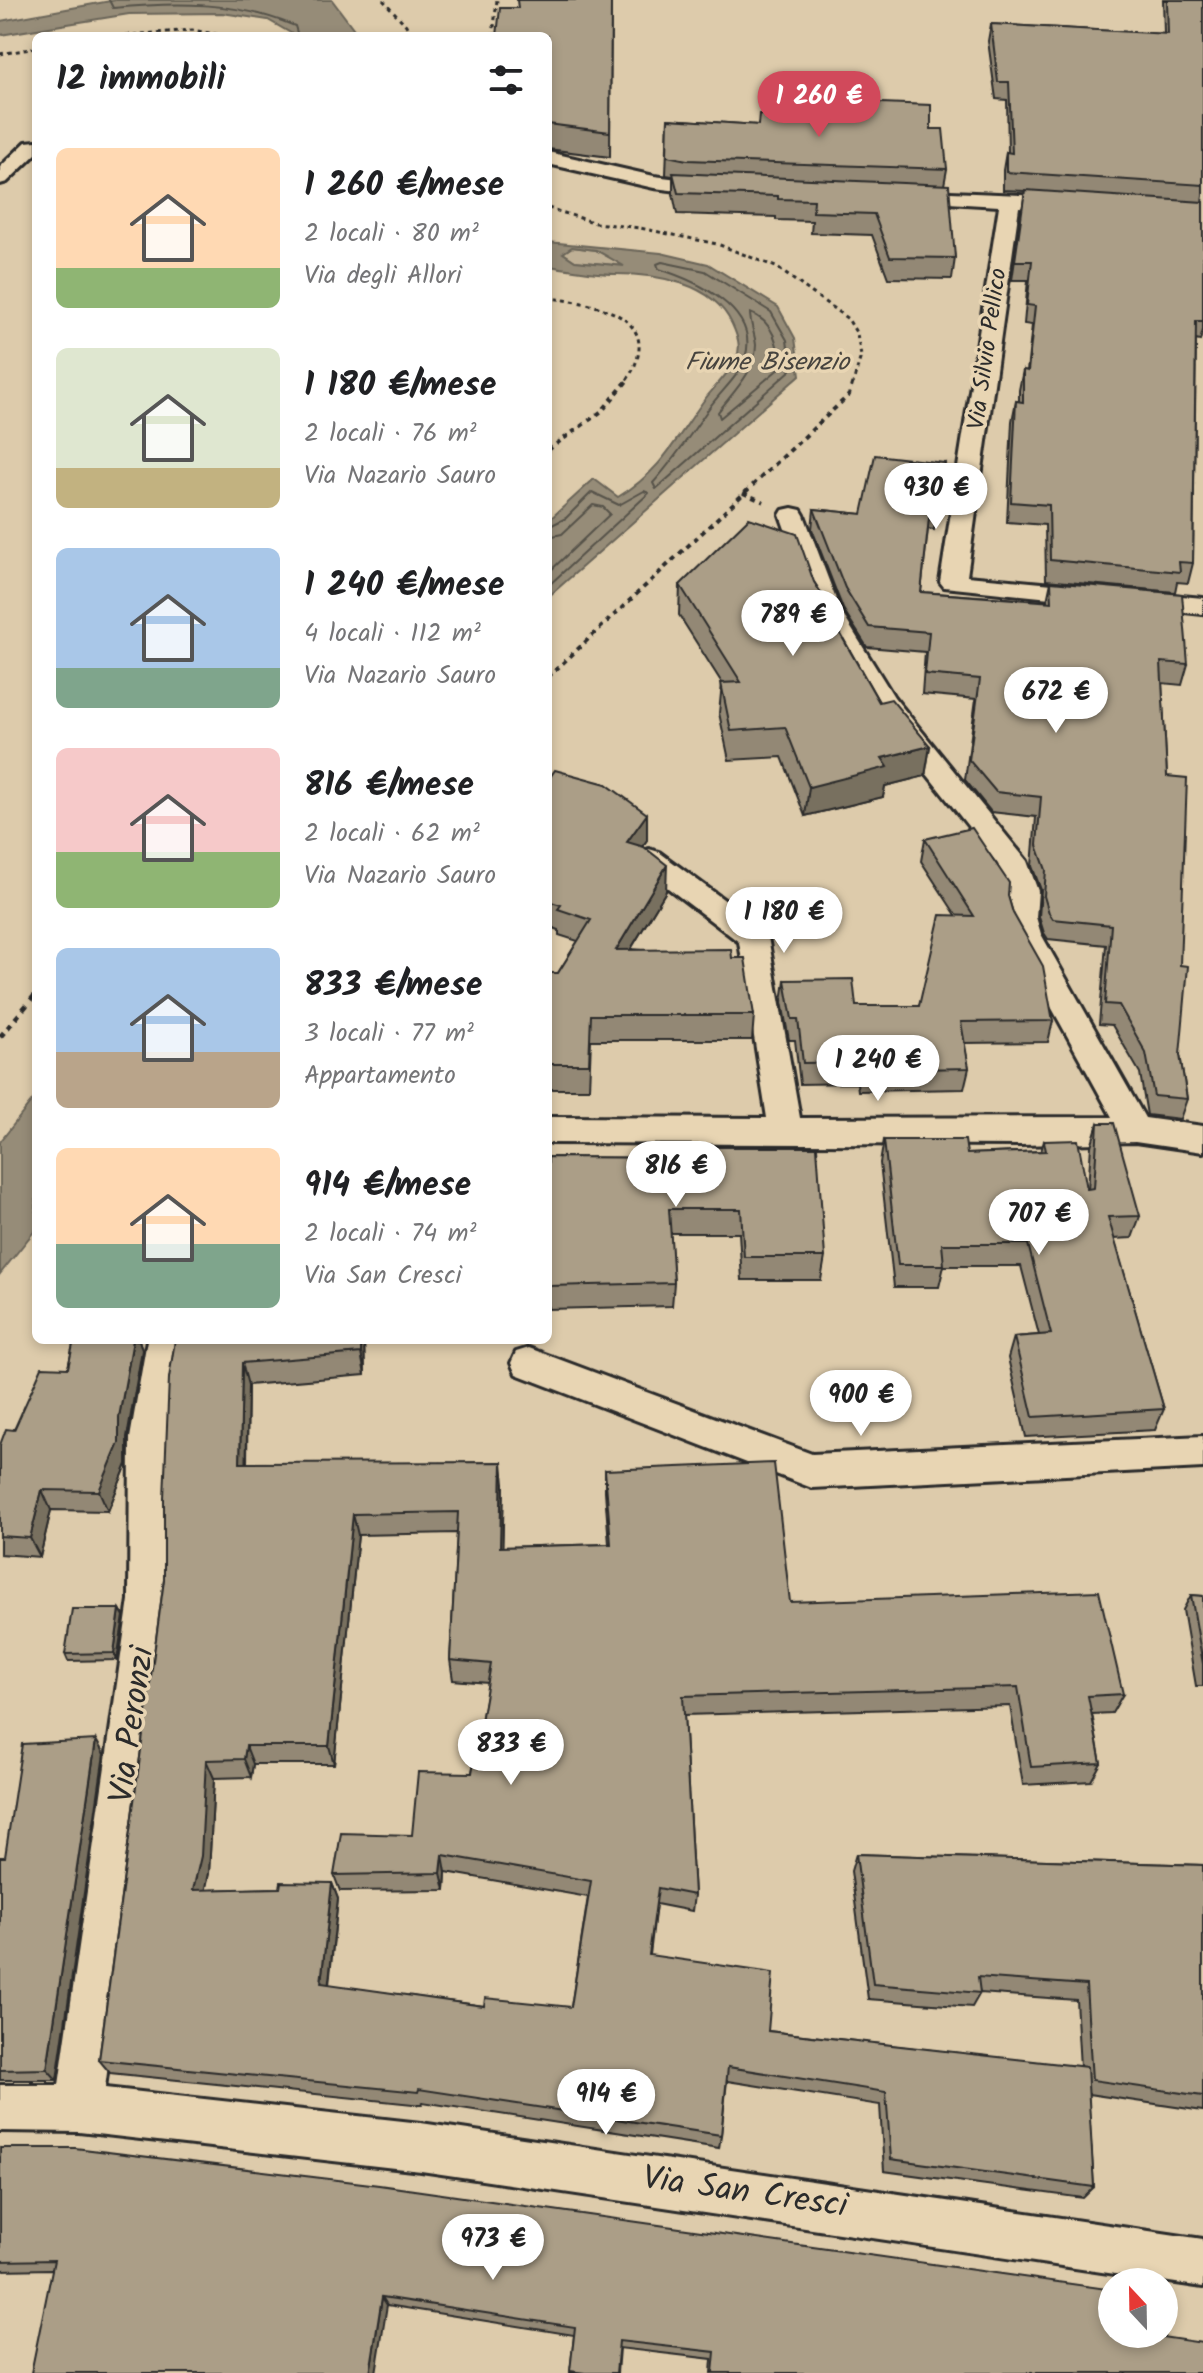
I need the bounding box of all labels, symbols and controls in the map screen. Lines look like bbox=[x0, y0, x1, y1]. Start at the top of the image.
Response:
text: 12 immobili bbox=[56, 53, 225, 107]
icon: filters bbox=[484, 58, 528, 102]
pin: 1 260 € bbox=[745, 71, 893, 139]
text: 1 260 € bbox=[776, 76, 862, 118]
text: 1 260 €/mese bbox=[304, 159, 504, 213]
icon: home bbox=[120, 180, 216, 276]
text: 2 locali · 80 m² bbox=[304, 213, 479, 255]
text: Via degli Allori bbox=[304, 255, 462, 297]
street label: Via Silvio Pellico bbox=[957, 266, 1019, 432]
water label: Fiume Bisenzio bbox=[685, 342, 851, 384]
text: 1 180 €/mese bbox=[304, 359, 496, 413]
icon: home bbox=[120, 380, 216, 476]
text: 2 locali · 76 m² bbox=[304, 413, 477, 455]
text: Via Nazario Sauro bbox=[304, 455, 496, 497]
pin: 930 € bbox=[880, 463, 992, 531]
text: 930 € bbox=[902, 468, 970, 510]
text: 1 240 €/mese bbox=[304, 559, 504, 613]
icon: home bbox=[120, 580, 216, 676]
pin: 789 € bbox=[737, 590, 849, 658]
text: 789 € bbox=[759, 595, 827, 637]
text: 4 locali · 112 m² bbox=[304, 613, 481, 655]
text: Via Nazario Sauro bbox=[304, 655, 496, 697]
pin: 672 € bbox=[1000, 667, 1112, 735]
text: 672 € bbox=[1022, 672, 1090, 714]
text: 816 €/mese bbox=[304, 759, 474, 813]
icon: home bbox=[120, 780, 216, 876]
text: 2 locali · 62 m² bbox=[304, 813, 480, 855]
text: Via Nazario Sauro bbox=[304, 855, 496, 897]
pin: 1 180 € bbox=[710, 887, 858, 955]
text: 1 180 € bbox=[744, 892, 824, 934]
text: 833 €/mese bbox=[304, 959, 482, 1013]
icon: home bbox=[120, 980, 216, 1076]
text: 3 locali · 77 m² bbox=[304, 1013, 474, 1055]
pin: 1 240 € bbox=[804, 1035, 952, 1103]
text: 1 240 € bbox=[834, 1040, 922, 1082]
text: Appartamento bbox=[304, 1055, 456, 1097]
pin: 816 € bbox=[620, 1141, 732, 1209]
text: 816 € bbox=[644, 1146, 708, 1188]
text: 914 €/mese bbox=[304, 1159, 471, 1213]
icon: home bbox=[120, 1180, 216, 1276]
pin: 707 € bbox=[983, 1189, 1095, 1257]
text: 707 € bbox=[1007, 1194, 1071, 1236]
text: 2 locali · 74 m² bbox=[304, 1213, 476, 1255]
text: Via San Cresci bbox=[304, 1255, 462, 1297]
pin: 900 € bbox=[805, 1370, 917, 1438]
text: 900 € bbox=[828, 1375, 894, 1417]
street label: Via Peronzi bbox=[95, 1641, 171, 1807]
pin: 833 € bbox=[455, 1719, 567, 1787]
text: 833 € bbox=[476, 1724, 546, 1766]
pin: 914 € bbox=[550, 2069, 662, 2137]
text: 914 € bbox=[575, 2074, 637, 2116]
street label: Via San Cresci bbox=[639, 2152, 853, 2234]
pin: 973 € bbox=[437, 2214, 549, 2282]
text: 973 € bbox=[460, 2219, 526, 2261]
north arrow bbox=[1098, 2268, 1178, 2348]
map controls bbox=[1098, 2268, 1178, 2348]

